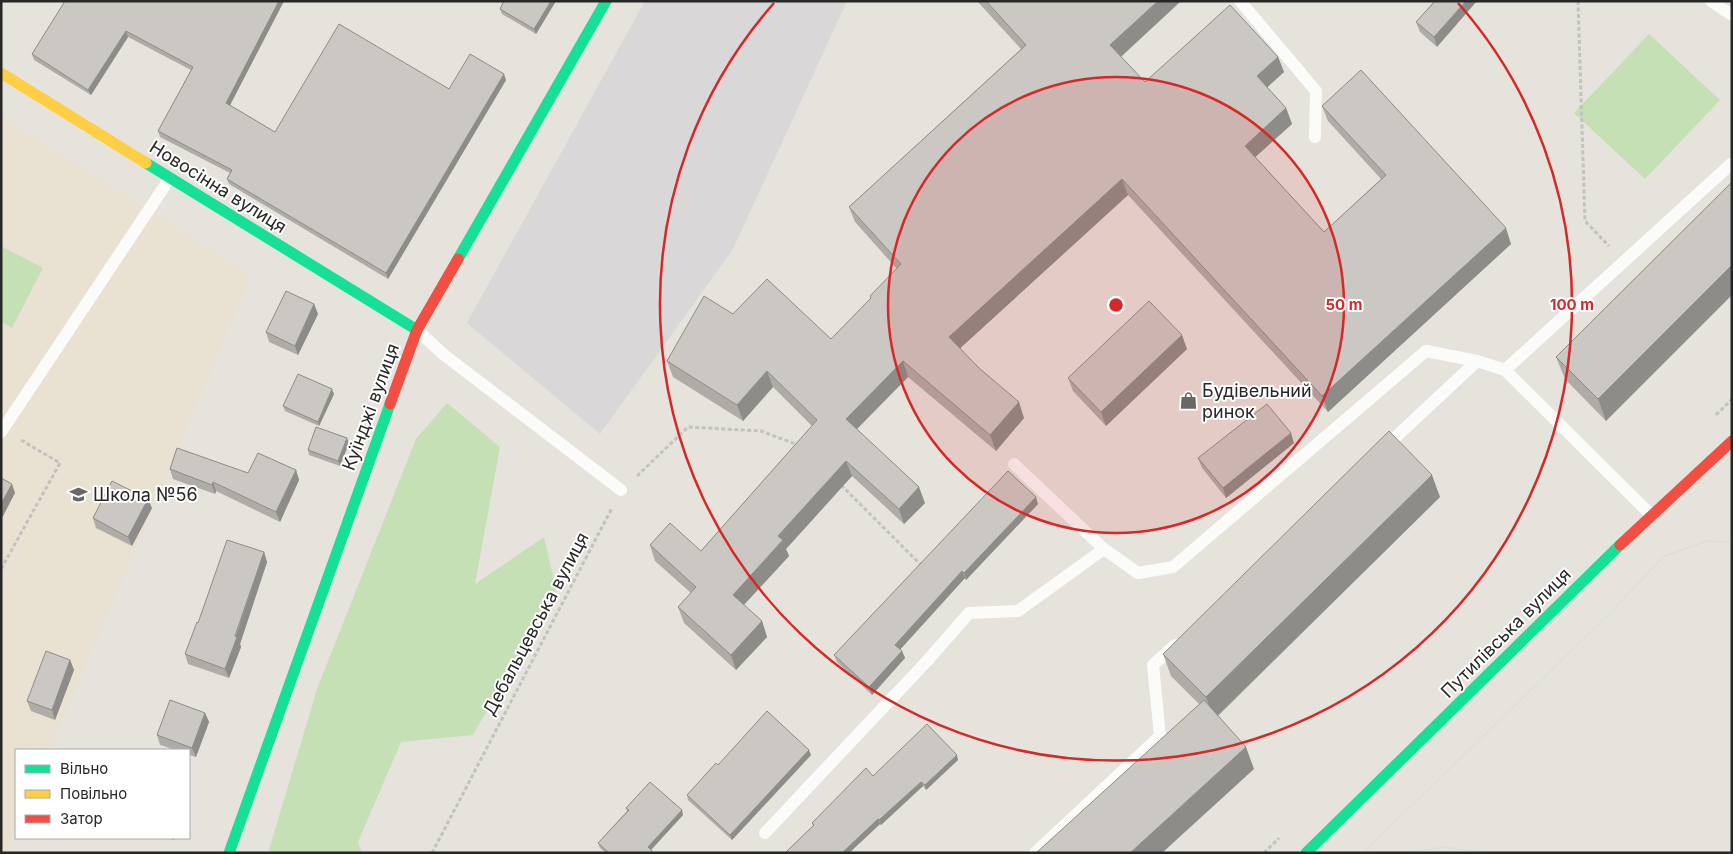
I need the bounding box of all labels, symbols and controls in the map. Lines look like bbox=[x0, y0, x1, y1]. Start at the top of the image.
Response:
street label: Новосінна вулиця bbox=[146, 136, 291, 237]
text: 50 m bbox=[1326, 295, 1362, 314]
text: 100 m bbox=[1550, 295, 1594, 314]
centre of rings bbox=[1107, 296, 1125, 314]
street label: Куїнджі вулиця bbox=[338, 340, 403, 473]
place label: Будівельний ринок bbox=[1202, 380, 1312, 422]
shop icon: Будівельний ринок bbox=[1178, 391, 1198, 411]
place label: Школа №56 bbox=[93, 484, 198, 505]
school or university icon: Школа №56 bbox=[69, 485, 89, 505]
street label: Дебальцевська вулиця bbox=[478, 529, 593, 719]
street label: Путилівська вулиця bbox=[1437, 564, 1575, 702]
legend bbox=[15, 749, 190, 839]
text: Вільно bbox=[60, 759, 108, 778]
text: Повільно bbox=[60, 784, 127, 803]
text: Затор bbox=[60, 809, 103, 828]

